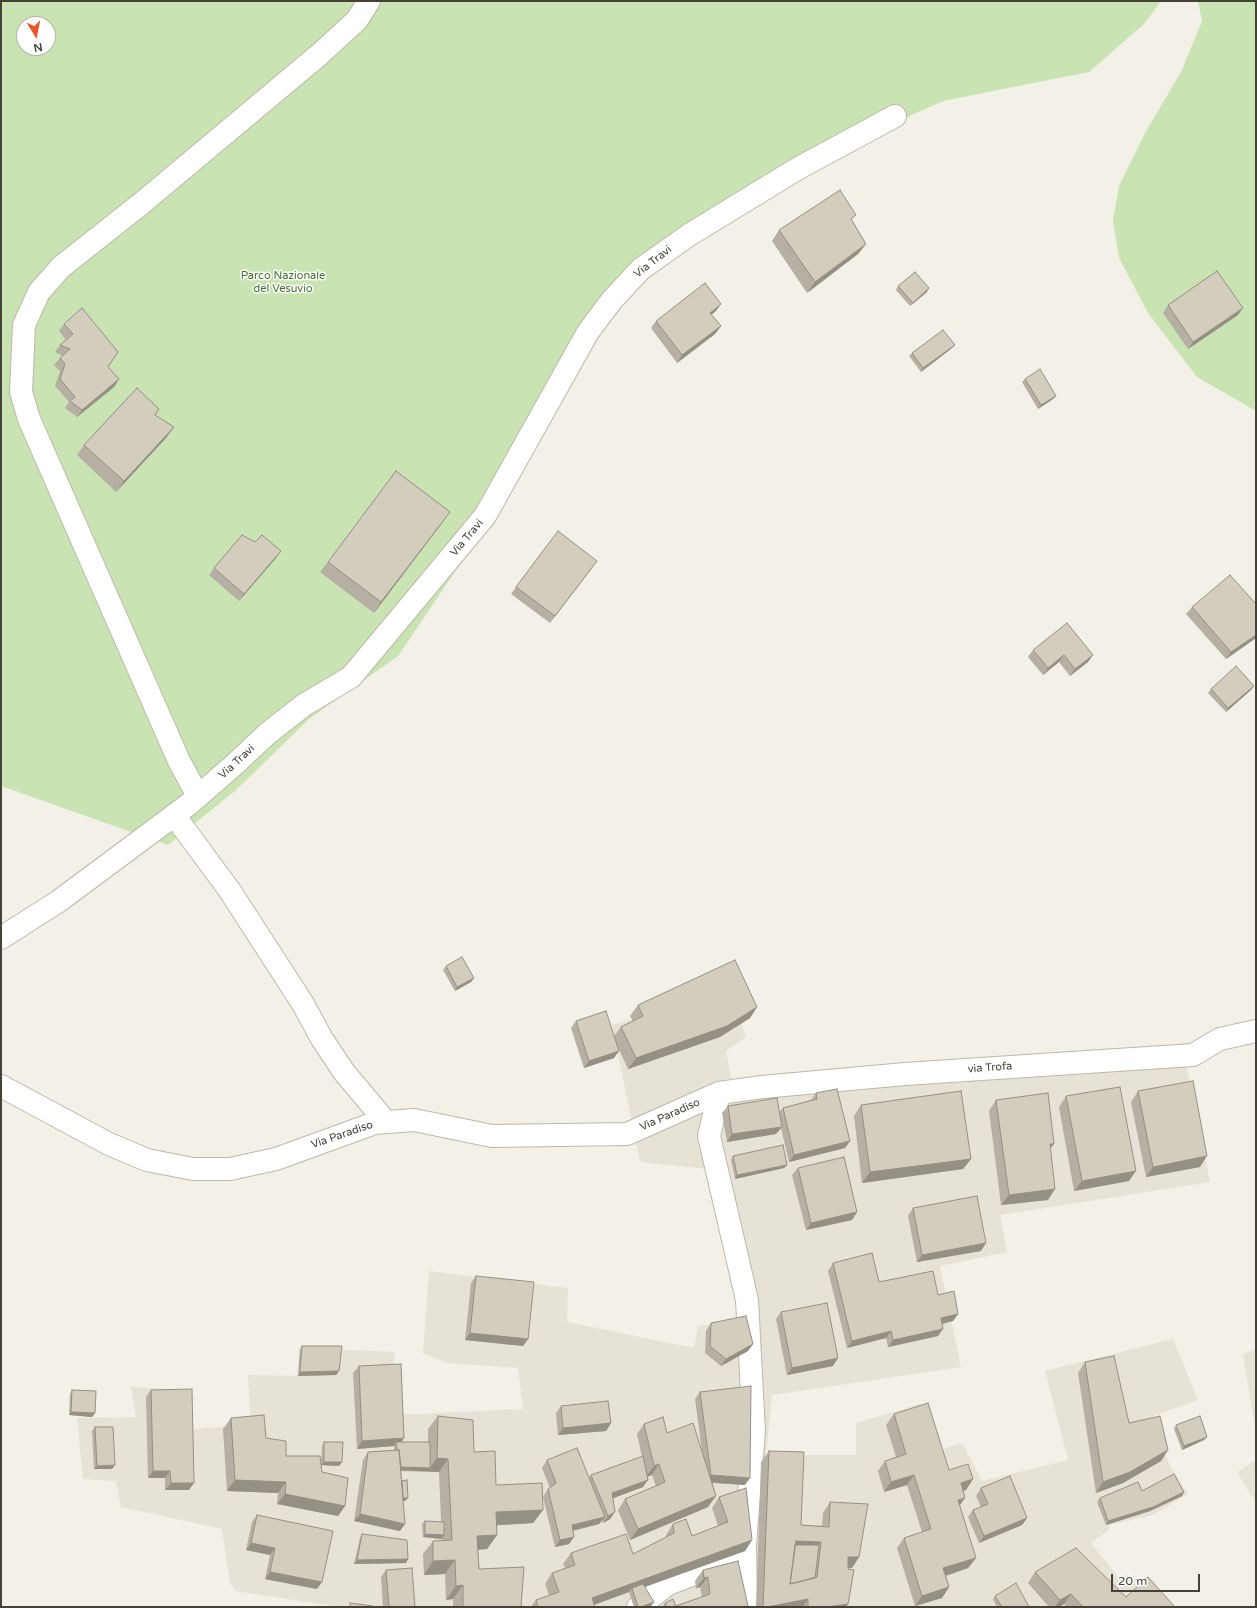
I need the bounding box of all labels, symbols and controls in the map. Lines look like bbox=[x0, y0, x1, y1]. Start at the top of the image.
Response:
north arrow bbox=[16, 16, 56, 56]
text: N bbox=[33, 40, 43, 54]
street label: Via Travi bbox=[632, 243, 674, 281]
park label: Parco Nazionale del Vesuvio bbox=[241, 269, 325, 295]
street label: Via Travi bbox=[448, 517, 486, 559]
street label: Via Travi bbox=[216, 742, 258, 782]
street label: via Trofa bbox=[967, 1060, 1013, 1076]
street label: Via Paradiso bbox=[638, 1096, 702, 1134]
street label: Via Paradiso bbox=[309, 1118, 375, 1152]
scale bar bbox=[1113, 1566, 1202, 1592]
text: 20 m bbox=[1118, 1574, 1147, 1588]

